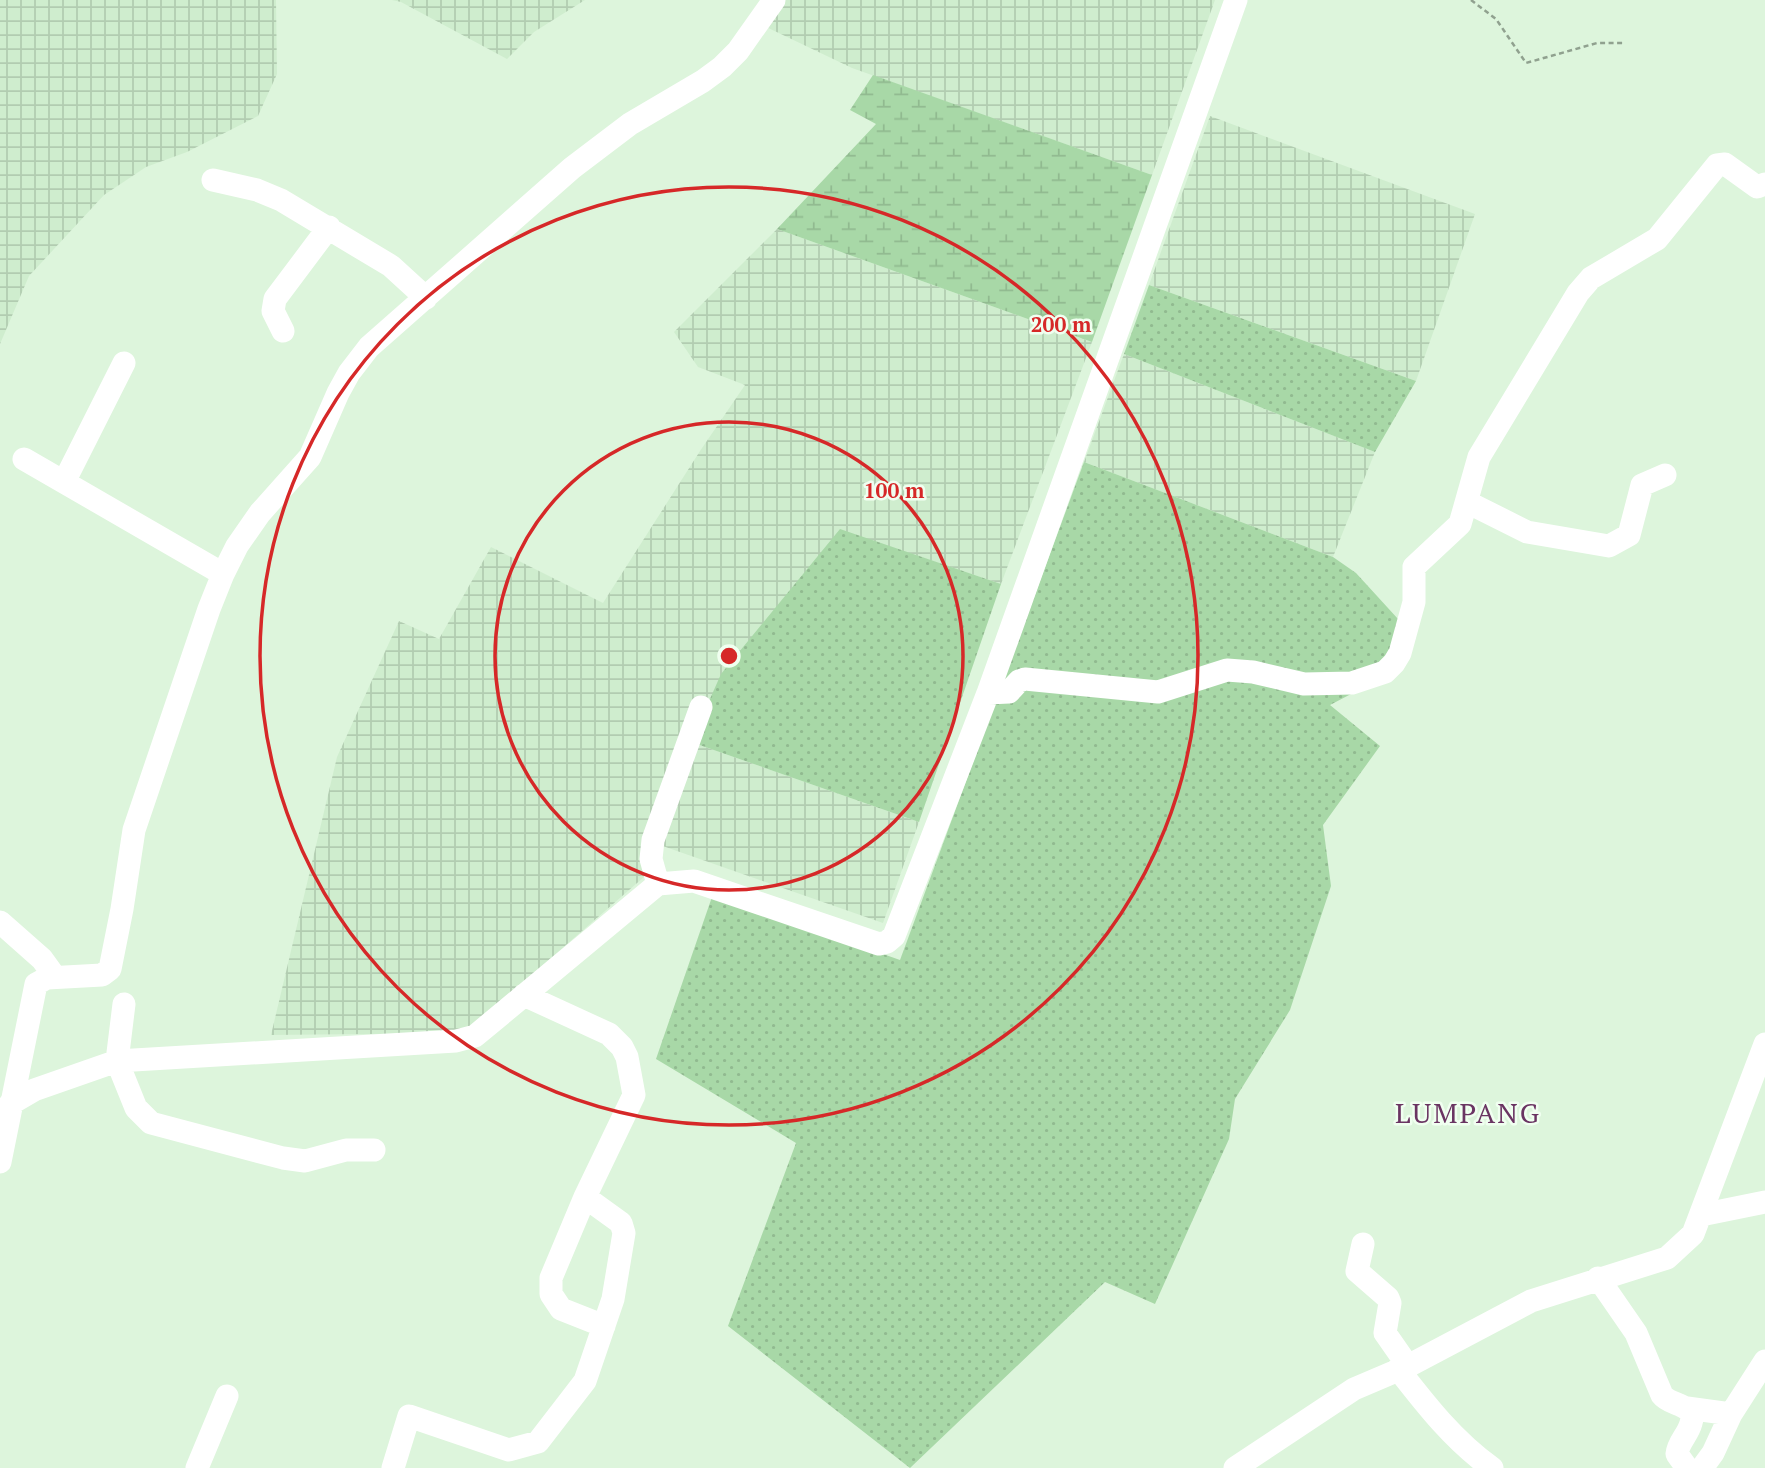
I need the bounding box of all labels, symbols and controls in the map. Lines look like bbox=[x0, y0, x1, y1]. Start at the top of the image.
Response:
text: 200 m bbox=[1031, 310, 1092, 338]
text: 100 m bbox=[864, 476, 925, 504]
centre of rings bbox=[717, 644, 741, 668]
district label: LUMPANG bbox=[1395, 1094, 1541, 1131]

